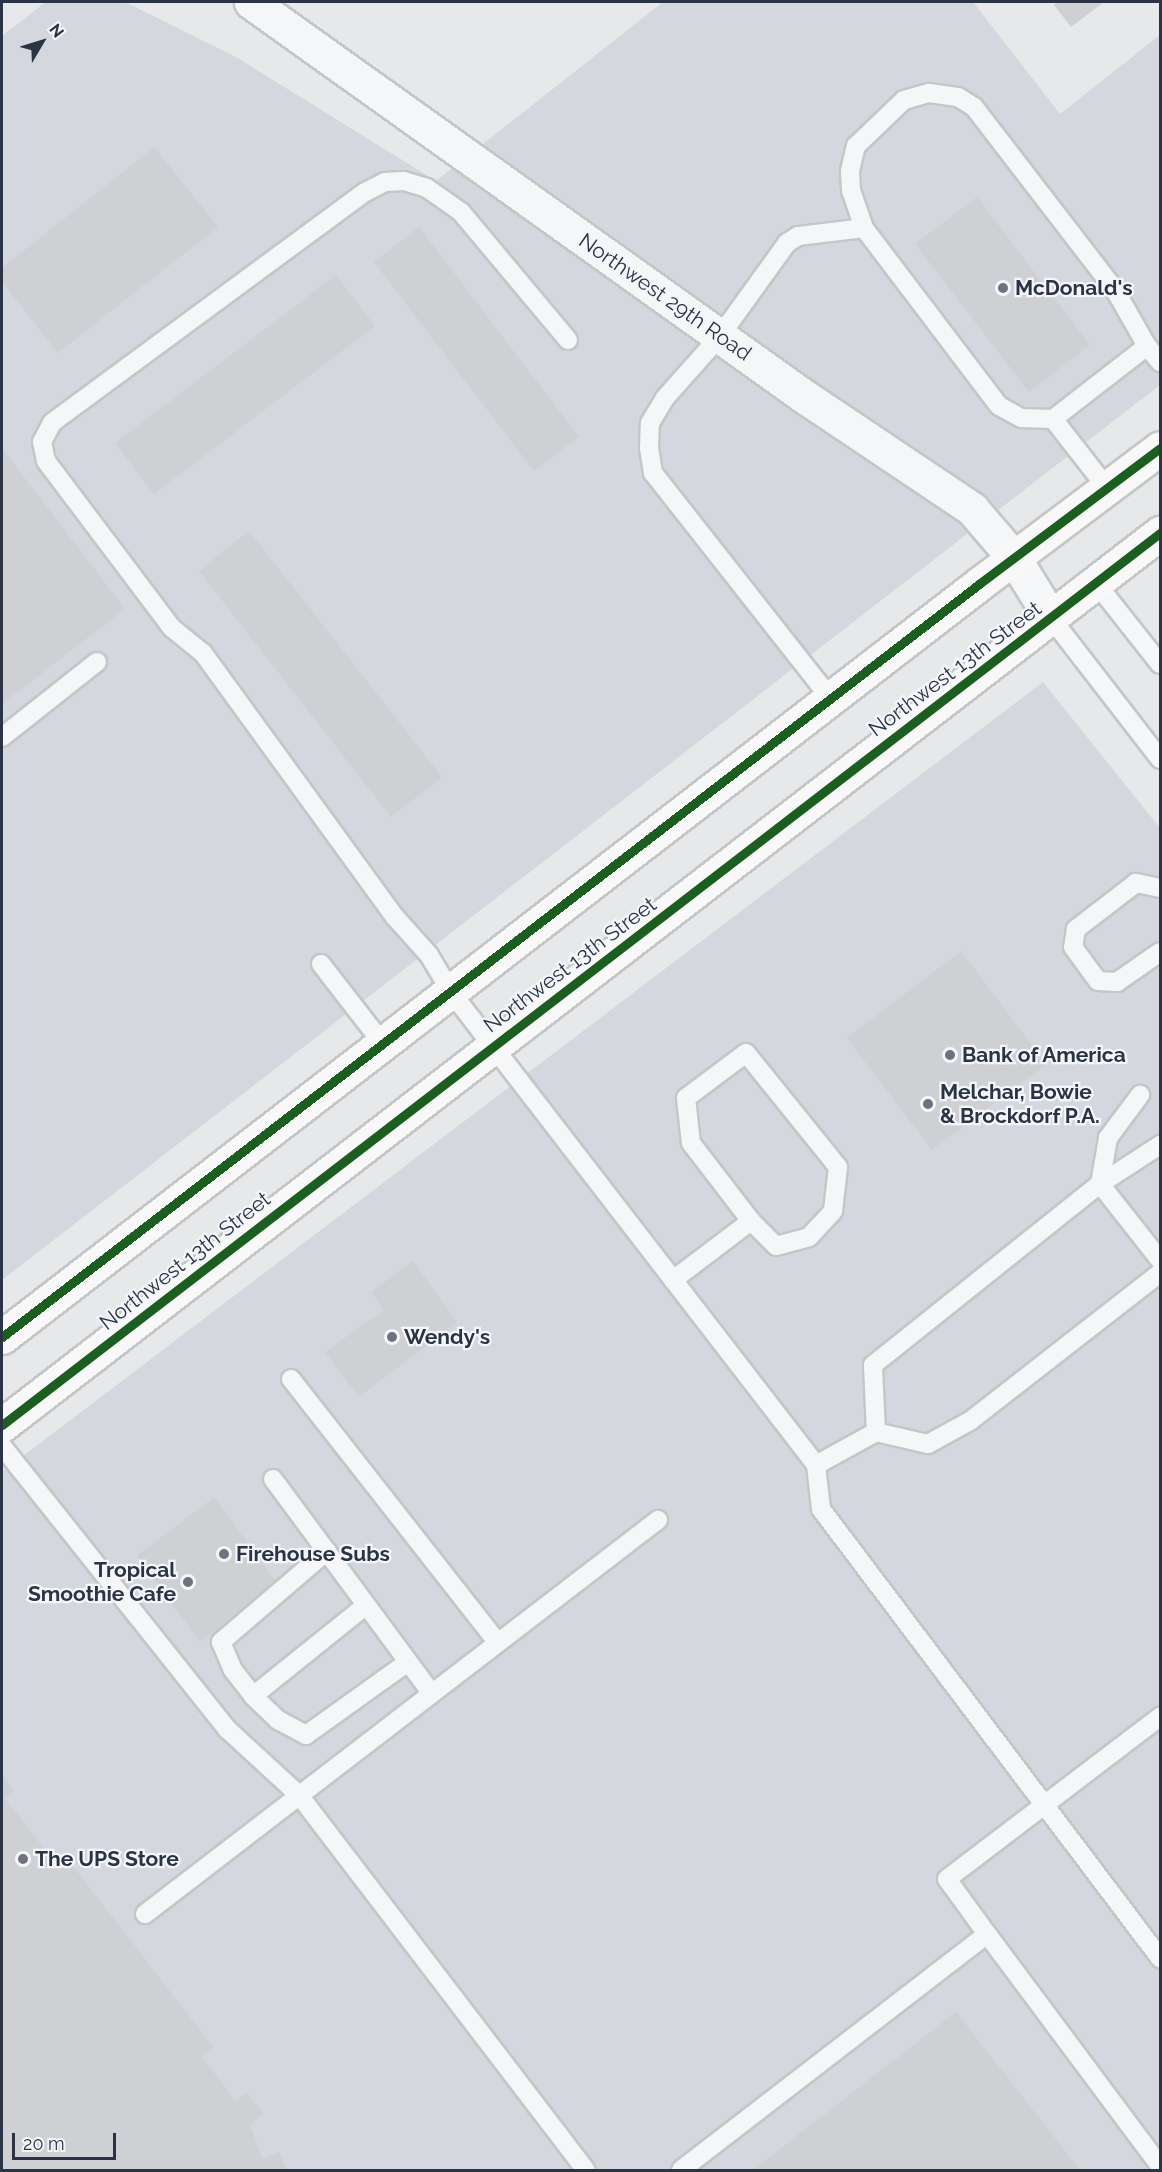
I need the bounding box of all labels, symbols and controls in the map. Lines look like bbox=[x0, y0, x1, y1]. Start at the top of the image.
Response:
north arrow bbox=[12, 12, 72, 72]
text: N bbox=[45, 20, 68, 41]
street label: Northwest 29th Road bbox=[574, 228, 756, 366]
place label: McDonald's bbox=[1015, 275, 1133, 301]
marker: McDonald's bbox=[996, 281, 1010, 295]
street label: Northwest 13th Street bbox=[864, 596, 1046, 742]
street label: Northwest 13th Street bbox=[479, 892, 661, 1038]
place label: Bank of America bbox=[962, 1042, 1127, 1068]
marker: Bank of America bbox=[943, 1048, 957, 1062]
place label: Melchar, Bowie & Brockdorf P.A. bbox=[940, 1079, 1100, 1129]
marker: Melchar, Bowie & Brockdorf P.A. bbox=[921, 1097, 935, 1111]
street label: Northwest 13th Street bbox=[95, 1187, 275, 1335]
place label: Wendy's bbox=[404, 1324, 490, 1350]
marker: Wendy's bbox=[385, 1330, 399, 1344]
place label: Firehouse Subs bbox=[236, 1541, 390, 1567]
marker: Firehouse Subs bbox=[217, 1547, 231, 1561]
place label: Tropical Smoothie Cafe bbox=[28, 1557, 176, 1607]
marker: Tropical Smoothie Cafe bbox=[181, 1575, 195, 1589]
place label: The UPS Store bbox=[35, 1846, 179, 1872]
marker: The UPS Store bbox=[16, 1852, 30, 1866]
scale bar bbox=[15, 2121, 118, 2159]
text: 20 m bbox=[23, 2133, 65, 2154]

